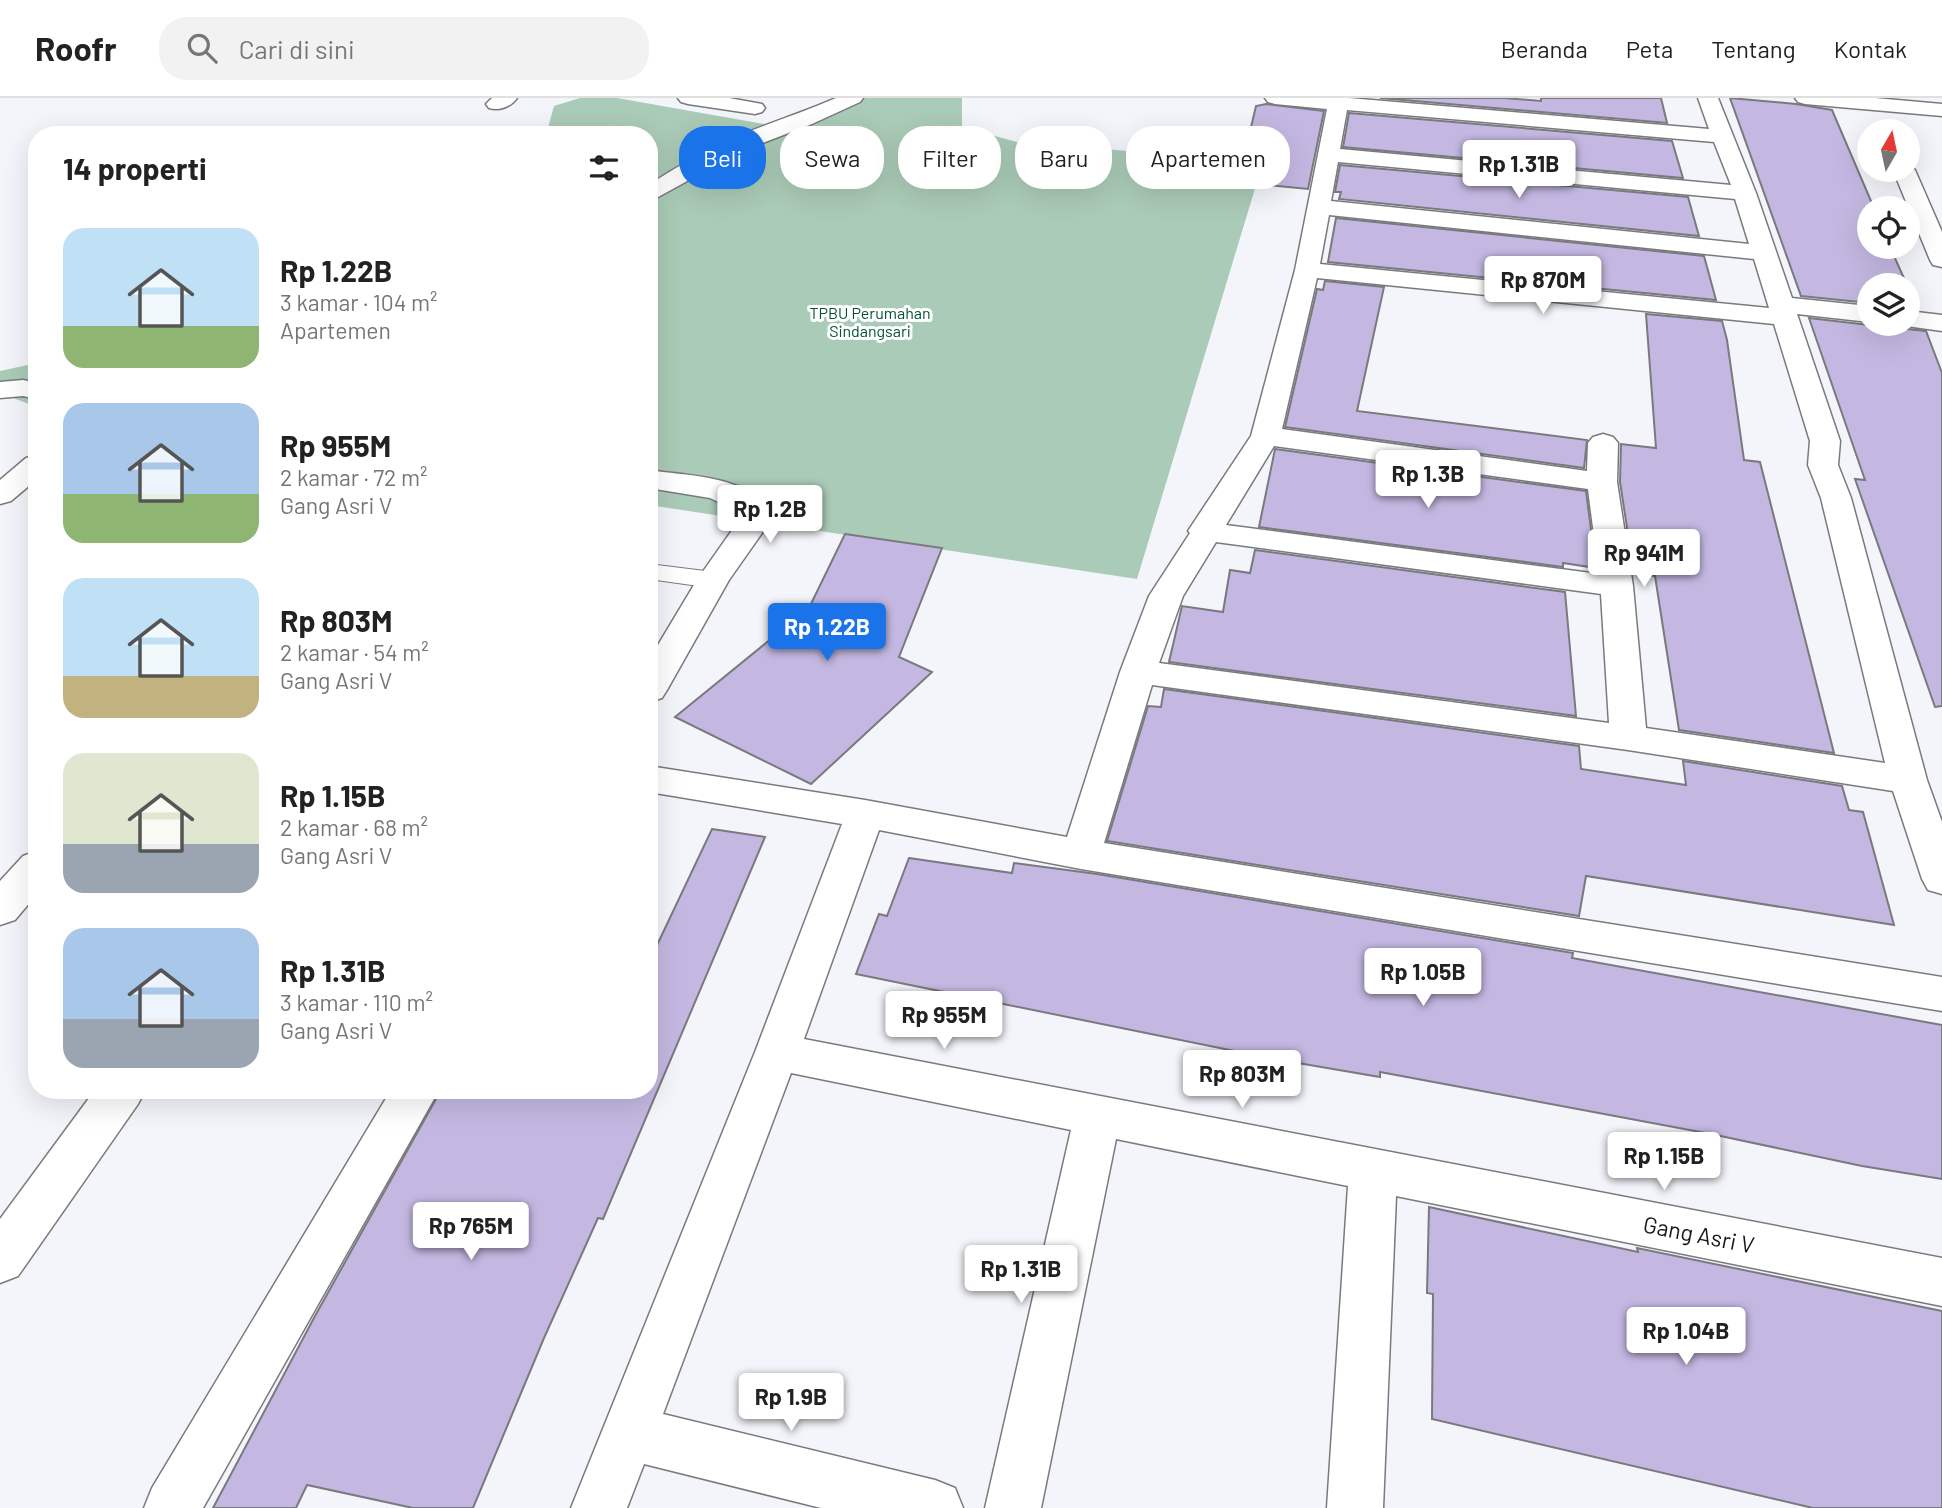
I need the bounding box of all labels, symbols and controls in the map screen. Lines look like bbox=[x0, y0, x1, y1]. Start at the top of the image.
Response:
search box bbox=[159, 17, 649, 80]
text: Roofr bbox=[35, 28, 117, 68]
icon: search bbox=[183, 29, 221, 67]
text: Cari di sini bbox=[239, 33, 355, 64]
text: Beranda bbox=[1501, 34, 1588, 63]
text: Peta bbox=[1626, 34, 1673, 63]
text: Tentang bbox=[1711, 34, 1796, 63]
text: Kontak bbox=[1834, 34, 1907, 63]
north arrow bbox=[1857, 119, 1920, 182]
map controls bbox=[1857, 119, 1920, 336]
chip: Beli bbox=[679, 126, 766, 189]
chip: Sewa bbox=[780, 126, 884, 189]
chip: Filter bbox=[898, 126, 1001, 189]
chip: Baru bbox=[1015, 126, 1112, 189]
chip: Apartemen bbox=[1126, 126, 1290, 189]
pin: Rp 1.31B bbox=[1447, 140, 1591, 200]
icon: filters bbox=[585, 149, 623, 187]
text: Rp 1.31B bbox=[1479, 149, 1559, 177]
text: 14 properti bbox=[63, 150, 207, 186]
button: locate bbox=[1857, 196, 1920, 259]
text: Rp 1.22B bbox=[280, 252, 392, 288]
icon: home bbox=[119, 256, 203, 340]
pin: Rp 870M bbox=[1478, 256, 1608, 316]
text: Rp 870M bbox=[1500, 265, 1586, 293]
button: layers bbox=[1857, 273, 1920, 336]
text: 3 kamar · 104 m² bbox=[280, 288, 438, 316]
park label: TPBU Perumahan Sindangsari bbox=[809, 303, 931, 340]
text: Apartemen bbox=[280, 316, 391, 344]
text: Rp 955M bbox=[280, 427, 391, 463]
icon: home bbox=[119, 431, 203, 515]
pin: Rp 1.3B bbox=[1363, 450, 1493, 510]
text: Rp 1.3B bbox=[1392, 459, 1464, 487]
text: 2 kamar · 72 m² bbox=[280, 463, 428, 491]
pin: Rp 1.2B bbox=[705, 486, 835, 545]
text: Gang Asri V bbox=[280, 491, 392, 519]
text: Rp 1.2B bbox=[733, 494, 807, 522]
pin: Rp 941M bbox=[1579, 530, 1709, 589]
text: Rp 941M bbox=[1604, 538, 1684, 566]
text: Rp 803M bbox=[280, 602, 392, 638]
pin: Rp 1.22B bbox=[755, 603, 899, 663]
icon: home bbox=[119, 606, 203, 690]
text: Rp 1.22B bbox=[784, 612, 870, 640]
text: 2 kamar · 54 m² bbox=[280, 638, 429, 666]
text: Gang Asri V bbox=[280, 666, 392, 694]
text: Rp 1.15B bbox=[280, 777, 386, 813]
icon: home bbox=[119, 781, 203, 865]
text: 2 kamar · 68 m² bbox=[280, 813, 428, 841]
text: Gang Asri V bbox=[280, 841, 392, 869]
pin: Rp 1.05B bbox=[1351, 948, 1495, 1008]
text: Rp 1.31B bbox=[280, 952, 386, 988]
icon: home bbox=[119, 956, 203, 1040]
text: Rp 1.05B bbox=[1380, 957, 1466, 985]
text: 3 kamar · 110 m² bbox=[280, 988, 433, 1016]
pin: Rp 955M bbox=[879, 992, 1009, 1051]
text: Rp 955M bbox=[901, 1000, 987, 1028]
text: Gang Asri V bbox=[280, 1016, 392, 1044]
pin: Rp 803M bbox=[1177, 1051, 1307, 1110]
text: Rp 803M bbox=[1199, 1059, 1285, 1087]
pin: Rp 1.15B bbox=[1592, 1132, 1736, 1192]
text: Rp 1.15B bbox=[1624, 1141, 1704, 1169]
pin: Rp 765M bbox=[406, 1202, 536, 1262]
street label: Gang Asri V bbox=[1641, 1210, 1757, 1258]
text: Rp 765M bbox=[429, 1211, 513, 1239]
pin: Rp 1.31B bbox=[949, 1246, 1093, 1305]
text: Rp 1.31B bbox=[981, 1254, 1061, 1282]
pin: Rp 1.04B bbox=[1614, 1308, 1758, 1367]
text: Rp 1.04B bbox=[1643, 1316, 1729, 1344]
pin: Rp 1.9B bbox=[726, 1374, 856, 1433]
text: Rp 1.9B bbox=[755, 1382, 827, 1410]

